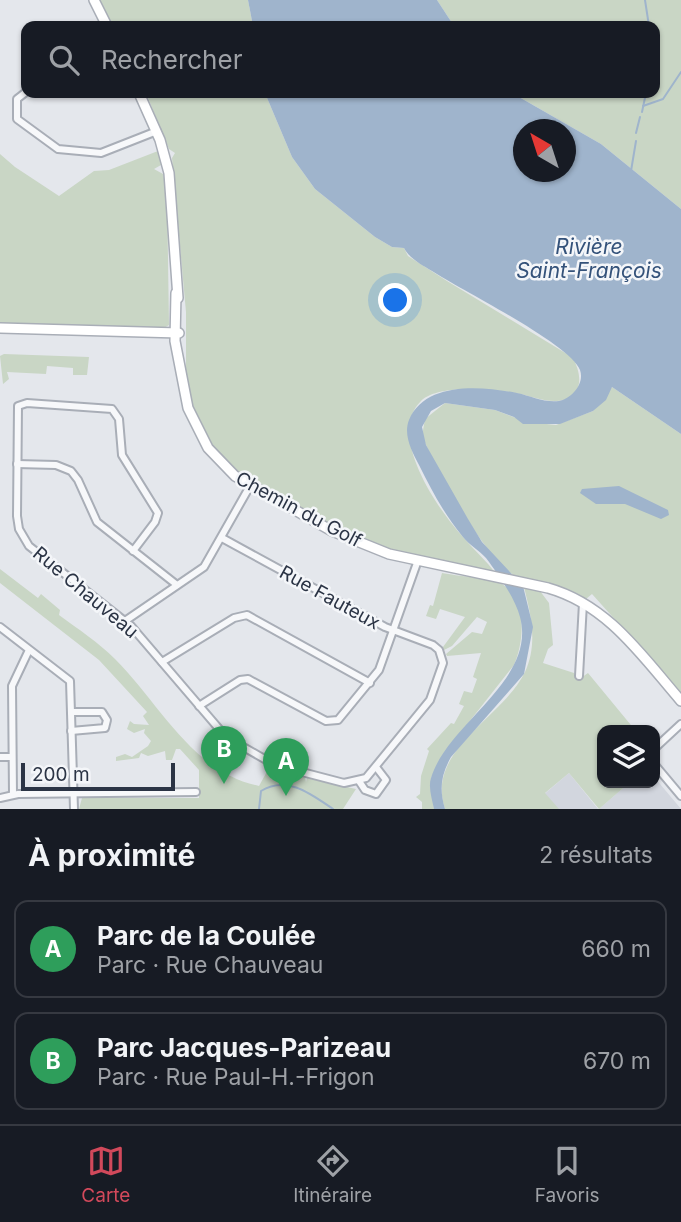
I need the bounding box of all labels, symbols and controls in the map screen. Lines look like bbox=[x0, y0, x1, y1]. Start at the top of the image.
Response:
search box bbox=[21, 21, 660, 98]
icon: search bbox=[45, 41, 83, 79]
text: Rechercher bbox=[101, 44, 242, 75]
north arrow bbox=[513, 119, 576, 182]
water label: Rivière Saint-François bbox=[516, 234, 662, 283]
your location bbox=[378, 283, 412, 317]
street label: Chemin du Golf bbox=[232, 467, 366, 552]
street label: Rue Chauveau bbox=[28, 542, 143, 643]
street label: Rue Fauteux bbox=[276, 560, 384, 634]
map controls bbox=[597, 725, 660, 788]
button: layers bbox=[597, 725, 660, 788]
pin: B bbox=[201, 726, 247, 784]
pin: A bbox=[263, 738, 309, 796]
scale bar bbox=[21, 760, 175, 792]
text: 200 m bbox=[32, 763, 90, 786]
text: À proximité bbox=[28, 837, 195, 873]
text: 2 résultats bbox=[539, 841, 653, 869]
text: Parc de la Coulée bbox=[97, 920, 316, 951]
text: A bbox=[44, 935, 62, 963]
text: 660 m bbox=[581, 935, 651, 963]
text: Parc · Rue Chauveau bbox=[97, 951, 323, 979]
text: Parc Jacques-Parizeau bbox=[97, 1032, 391, 1063]
text: B bbox=[45, 1047, 61, 1075]
text: 670 m bbox=[583, 1047, 651, 1075]
text: Parc · Rue Paul-H.-Frigon bbox=[97, 1063, 375, 1091]
tab: Carte bbox=[81, 1142, 130, 1207]
tab: Itinéraire bbox=[293, 1142, 372, 1207]
tab: Favoris bbox=[535, 1142, 600, 1207]

